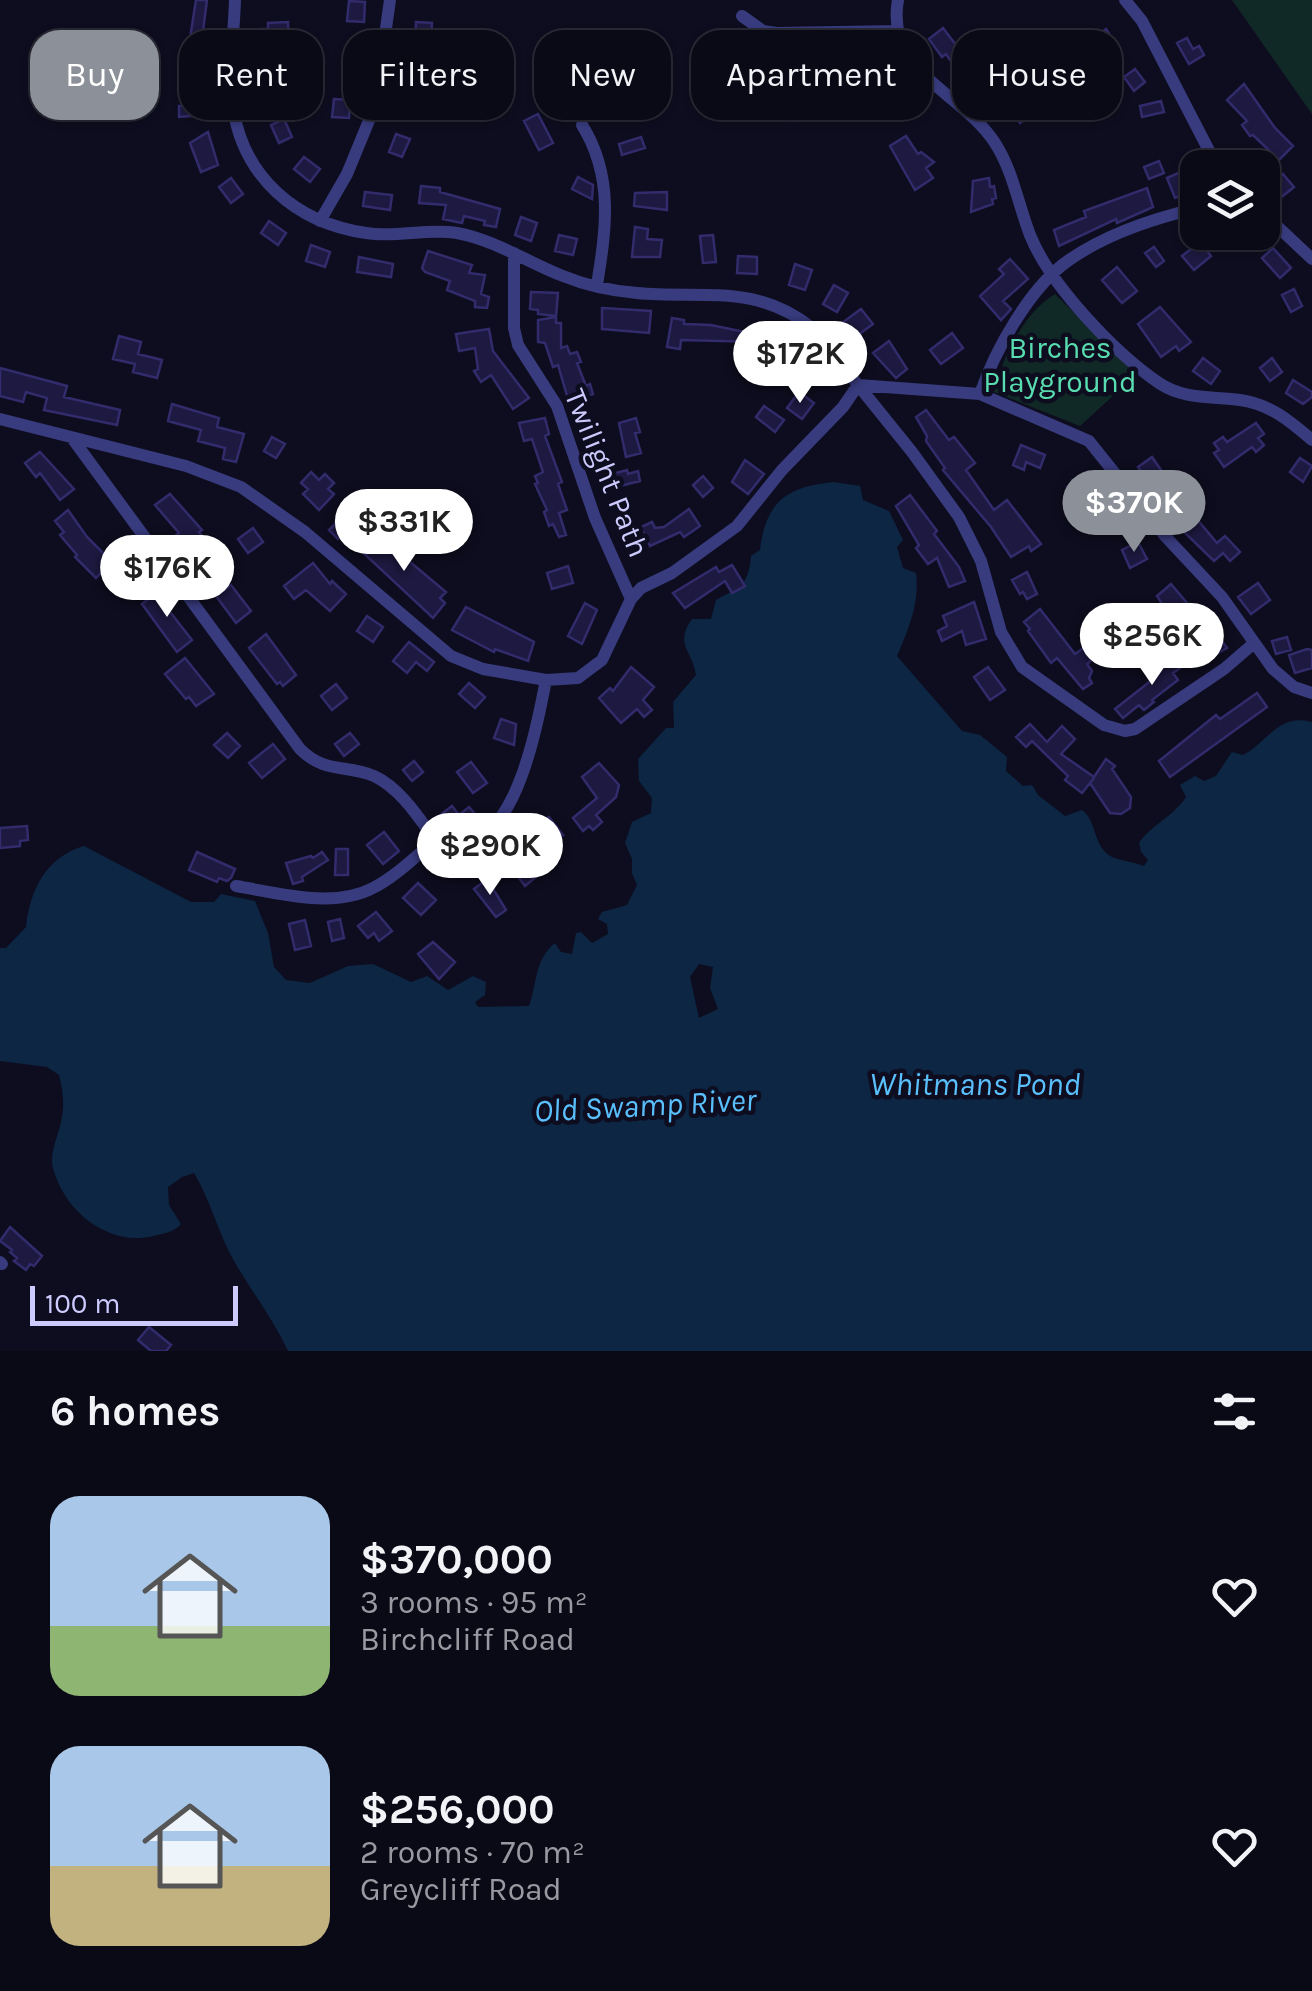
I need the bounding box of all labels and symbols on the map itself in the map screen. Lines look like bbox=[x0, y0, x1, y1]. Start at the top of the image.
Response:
pin: $172K bbox=[730, 321, 870, 406]
park label: Birches Playground bbox=[983, 330, 1137, 400]
street label: Twilight Path bbox=[557, 384, 657, 562]
pin: $370K bbox=[1064, 470, 1204, 555]
pin: $331K bbox=[334, 489, 474, 574]
pin: $176K bbox=[97, 535, 237, 620]
pin: $256K bbox=[1082, 603, 1222, 688]
pin: $290K bbox=[420, 813, 560, 898]
water label: Whitmans Pond bbox=[869, 1066, 1081, 1103]
water label: Old Swamp River bbox=[533, 1081, 758, 1130]
scale bar bbox=[30, 1281, 238, 1326]

